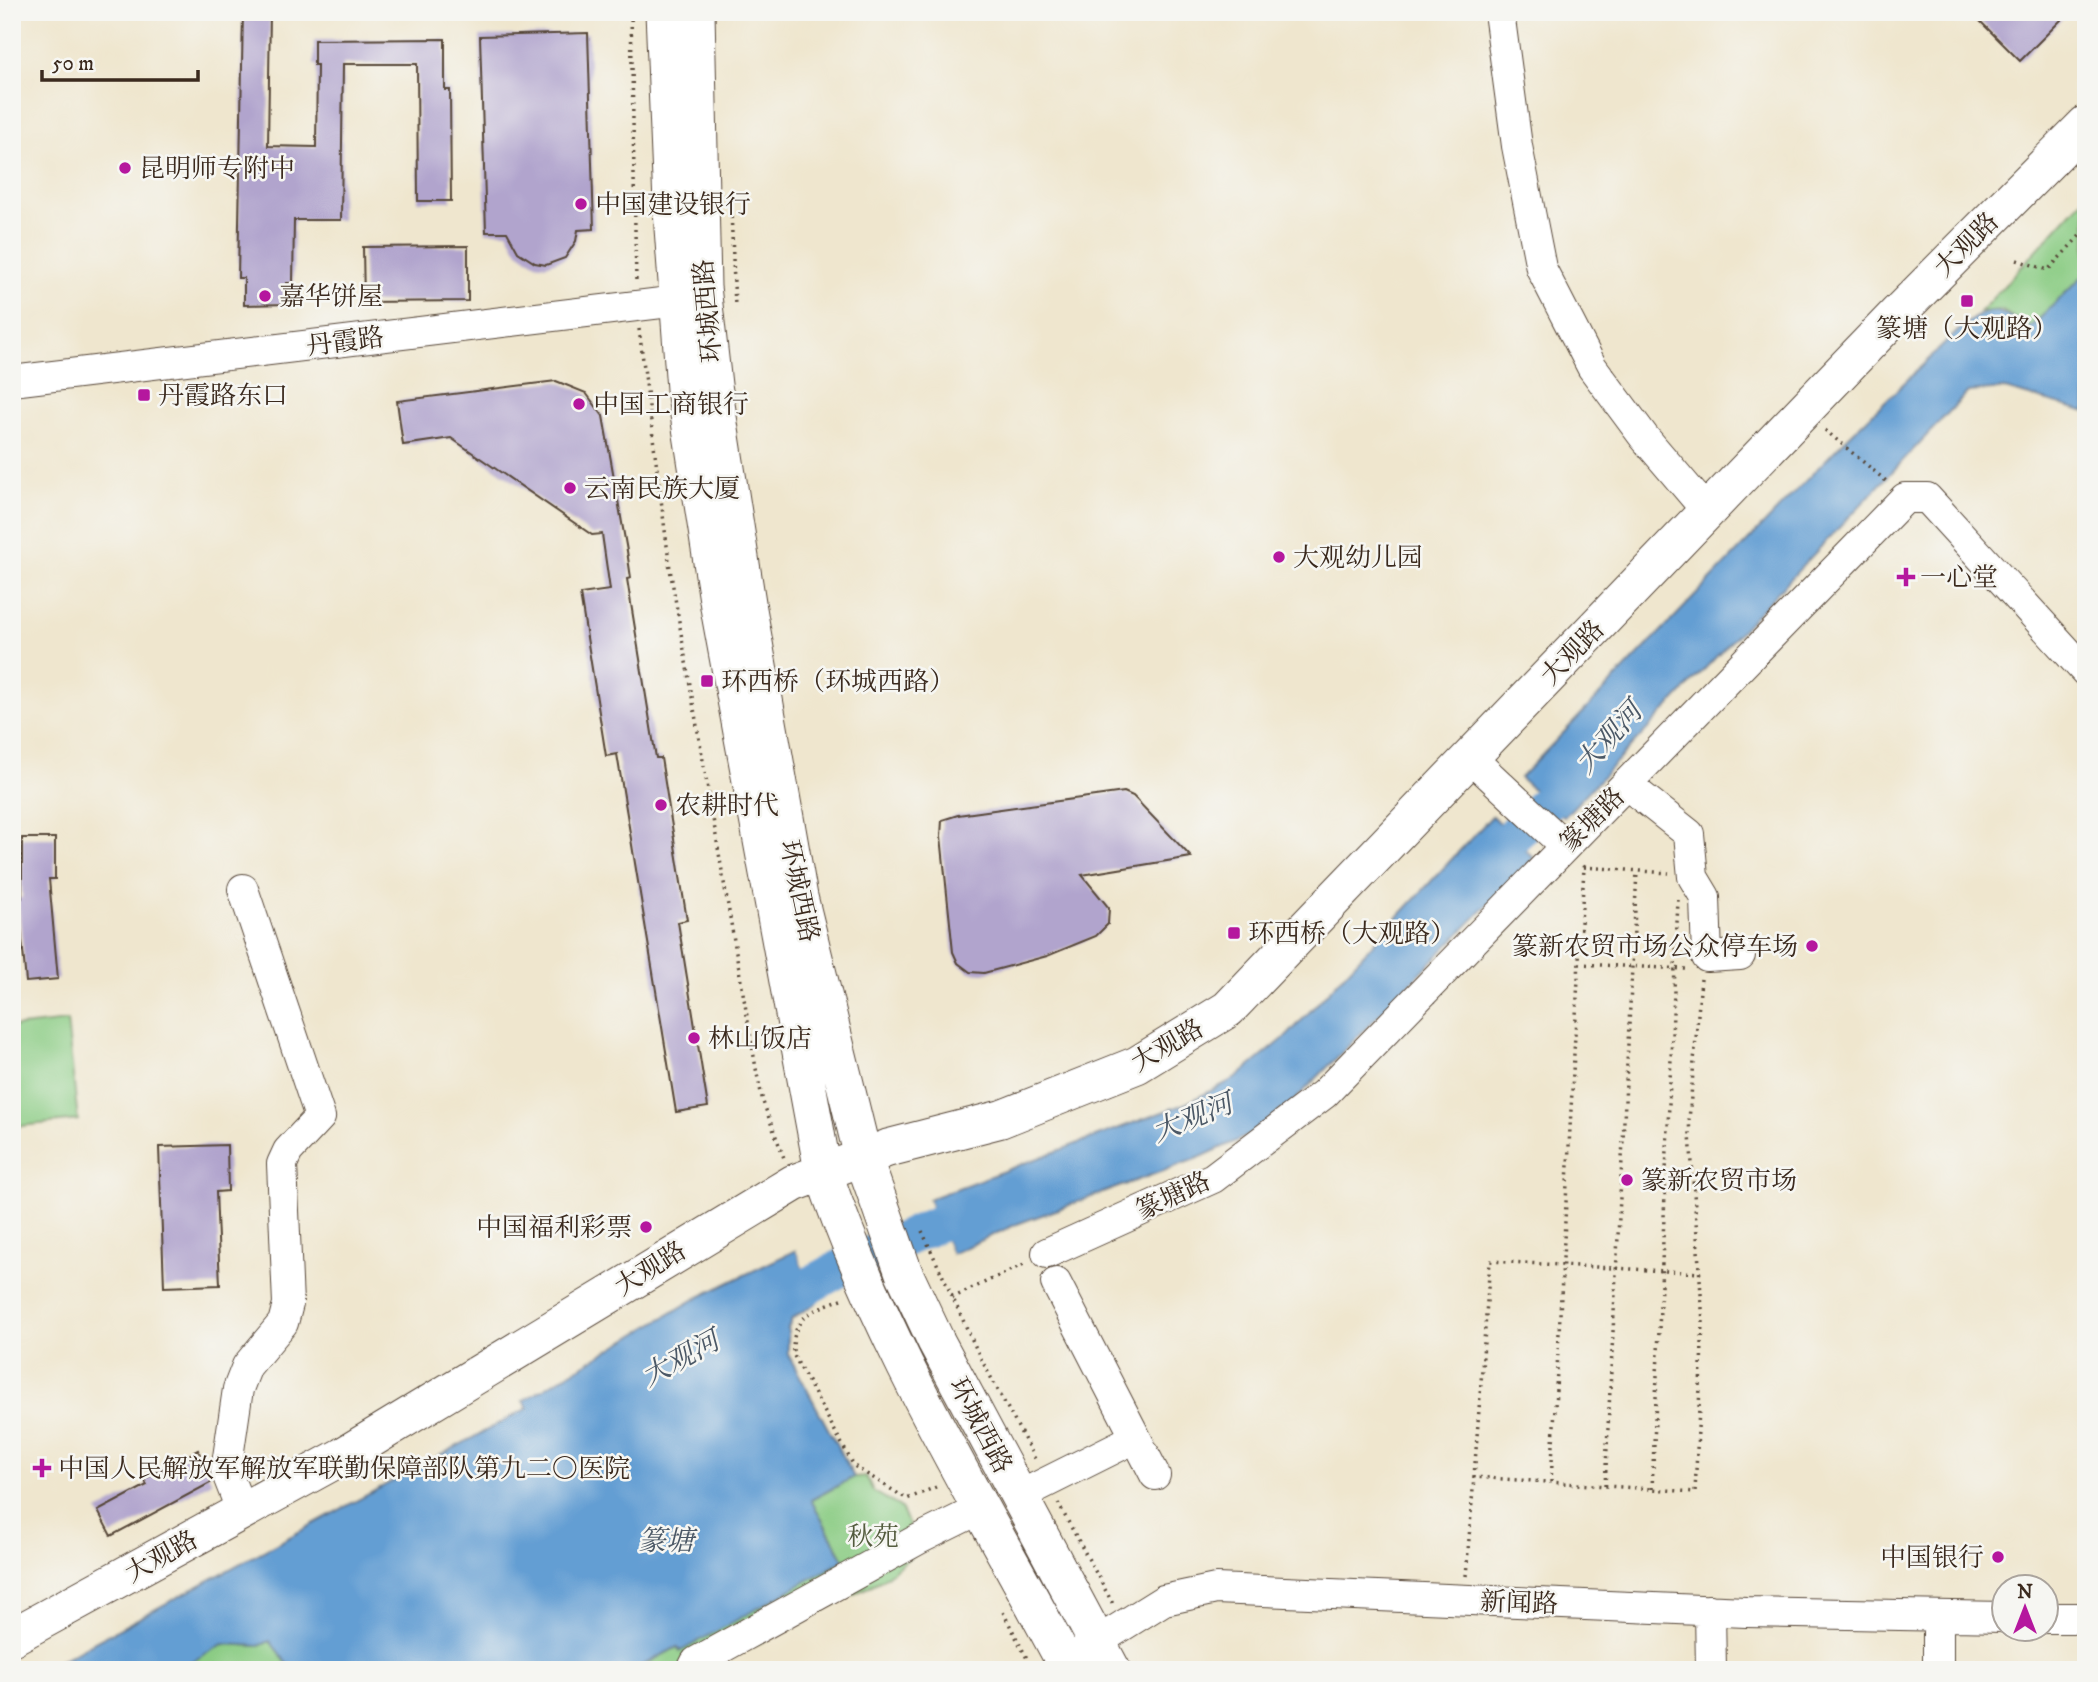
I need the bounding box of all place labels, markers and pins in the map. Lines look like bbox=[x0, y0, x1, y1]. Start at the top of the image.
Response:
place label: 昆明师专附中 bbox=[139, 153, 295, 186]
marker: 昆明师专附中 bbox=[117, 160, 133, 176]
place label: 中国建设银行 bbox=[595, 189, 751, 222]
marker: 中国建设银行 bbox=[573, 196, 589, 212]
place label: 嘉华饼屋 bbox=[279, 281, 383, 314]
marker: 嘉华饼屋 bbox=[257, 288, 273, 304]
marker: 篆塘（大观路） bbox=[1959, 293, 1975, 309]
place label: 篆塘（大观路） bbox=[1876, 313, 2058, 346]
place label: 丹霞路东口 bbox=[158, 380, 288, 413]
marker: 丹霞路东口 bbox=[136, 387, 152, 403]
place label: 中国工商银行 bbox=[593, 389, 749, 422]
marker: 中国工商银行 bbox=[571, 396, 587, 412]
place label: 云南民族大厦 bbox=[584, 473, 740, 506]
marker: 云南民族大厦 bbox=[562, 480, 578, 496]
place label: 大观幼儿园 bbox=[1293, 542, 1423, 575]
marker: 大观幼儿园 bbox=[1271, 549, 1287, 565]
place label: 一心堂 bbox=[1920, 562, 1998, 595]
marker: 一心堂 bbox=[1898, 569, 1914, 585]
place label: 环西桥（环城西路） bbox=[721, 666, 955, 699]
marker: 环西桥（环城西路） bbox=[699, 673, 715, 689]
place label: 农耕时代 bbox=[675, 790, 779, 823]
marker: 农耕时代 bbox=[653, 797, 669, 813]
place label: 环西桥（大观路） bbox=[1248, 918, 1456, 951]
marker: 环西桥（大观路） bbox=[1226, 925, 1242, 941]
place label: 篆新农贸市场公众停车场 bbox=[1512, 931, 1798, 964]
marker: 篆新农贸市场公众停车场 bbox=[1804, 938, 1820, 954]
place label: 林山饭店 bbox=[708, 1023, 812, 1056]
marker: 林山饭店 bbox=[686, 1030, 702, 1046]
place label: 篆新农贸市场 bbox=[1641, 1165, 1797, 1198]
marker: 篆新农贸市场 bbox=[1619, 1172, 1635, 1188]
place label: 中国福利彩票 bbox=[476, 1212, 632, 1245]
marker: 中国福利彩票 bbox=[638, 1219, 654, 1235]
place label: 中国人民解放军解放军联勤保障部队第九二〇医院 bbox=[58, 1453, 630, 1486]
marker: 中国人民解放军解放军联勤保障部队第九二〇医院 bbox=[32, 1458, 52, 1478]
place label: 中国银行 bbox=[1880, 1542, 1984, 1575]
marker: 中国银行 bbox=[1990, 1549, 2006, 1565]

